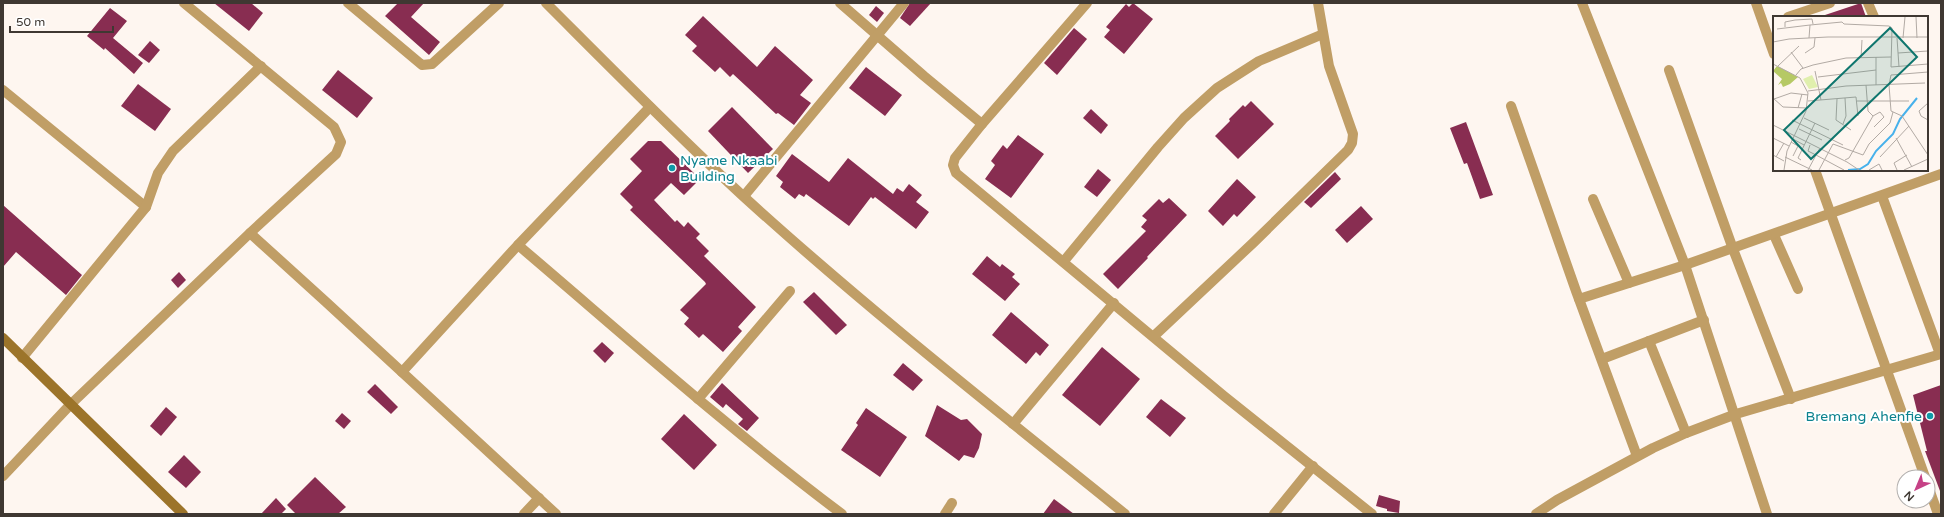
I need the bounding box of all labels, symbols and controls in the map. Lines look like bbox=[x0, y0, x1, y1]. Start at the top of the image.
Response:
scale bar bbox=[10, 8, 113, 34]
text: 50 m bbox=[16, 15, 45, 29]
inset map bbox=[1773, 16, 1928, 171]
place label: Nyame Nkaabi Building bbox=[680, 152, 777, 185]
marker: Nyame Nkaabi Building bbox=[667, 163, 677, 173]
place label: Bremang Ahenfie bbox=[1806, 408, 1922, 425]
marker: Bremang Ahenfie bbox=[1925, 411, 1935, 421]
north arrow bbox=[1896, 469, 1936, 509]
text: N bbox=[1902, 488, 1917, 504]

